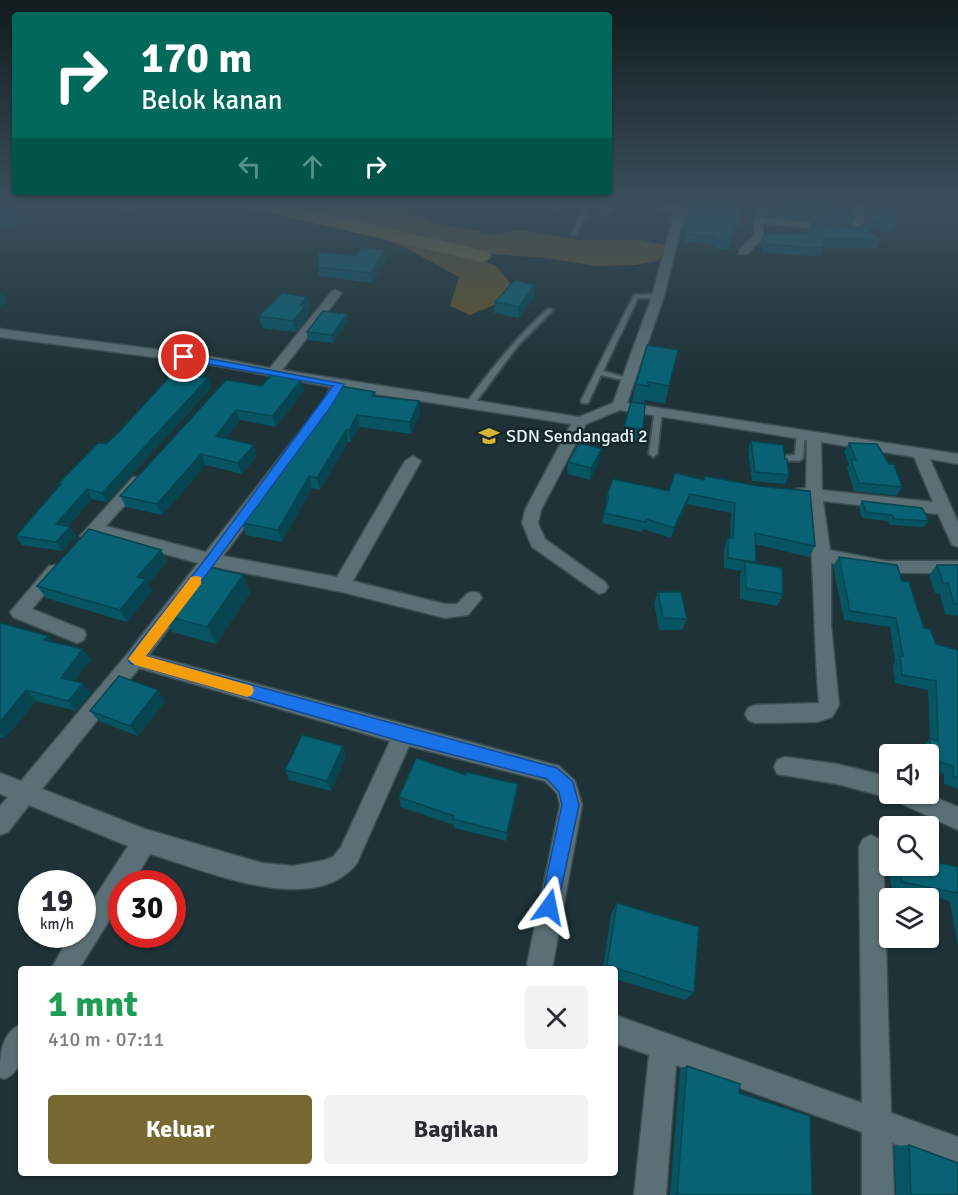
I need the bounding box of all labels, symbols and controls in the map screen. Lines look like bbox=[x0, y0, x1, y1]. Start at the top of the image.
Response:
text: 170 m bbox=[141, 33, 252, 84]
icon: right bbox=[42, 36, 120, 114]
text: Belok kanan bbox=[141, 84, 282, 117]
icon: left bbox=[233, 150, 266, 183]
icon: ahead bbox=[296, 150, 329, 183]
icon: right bbox=[359, 150, 392, 183]
pin bbox=[158, 331, 209, 382]
icon: arrive bbox=[167, 340, 200, 373]
school or university icon: SDN Sendangadi 2 bbox=[477, 424, 501, 448]
place label: SDN Sendangadi 2 bbox=[506, 425, 648, 447]
map controls bbox=[879, 744, 939, 948]
button: sound bbox=[879, 744, 939, 804]
button: search bbox=[879, 816, 939, 876]
speed limit sign: 30 bbox=[108, 870, 186, 948]
position arrow bbox=[517, 875, 581, 939]
text: 19 bbox=[41, 883, 73, 920]
button: layers bbox=[879, 888, 939, 948]
text: km/h bbox=[40, 915, 74, 933]
text: 1 mnt bbox=[48, 982, 138, 1027]
button: close bbox=[525, 986, 588, 1049]
text: 410 m · 07:11 bbox=[48, 1027, 164, 1052]
button: Keluar bbox=[48, 1095, 312, 1164]
button: Bagikan bbox=[324, 1095, 588, 1164]

